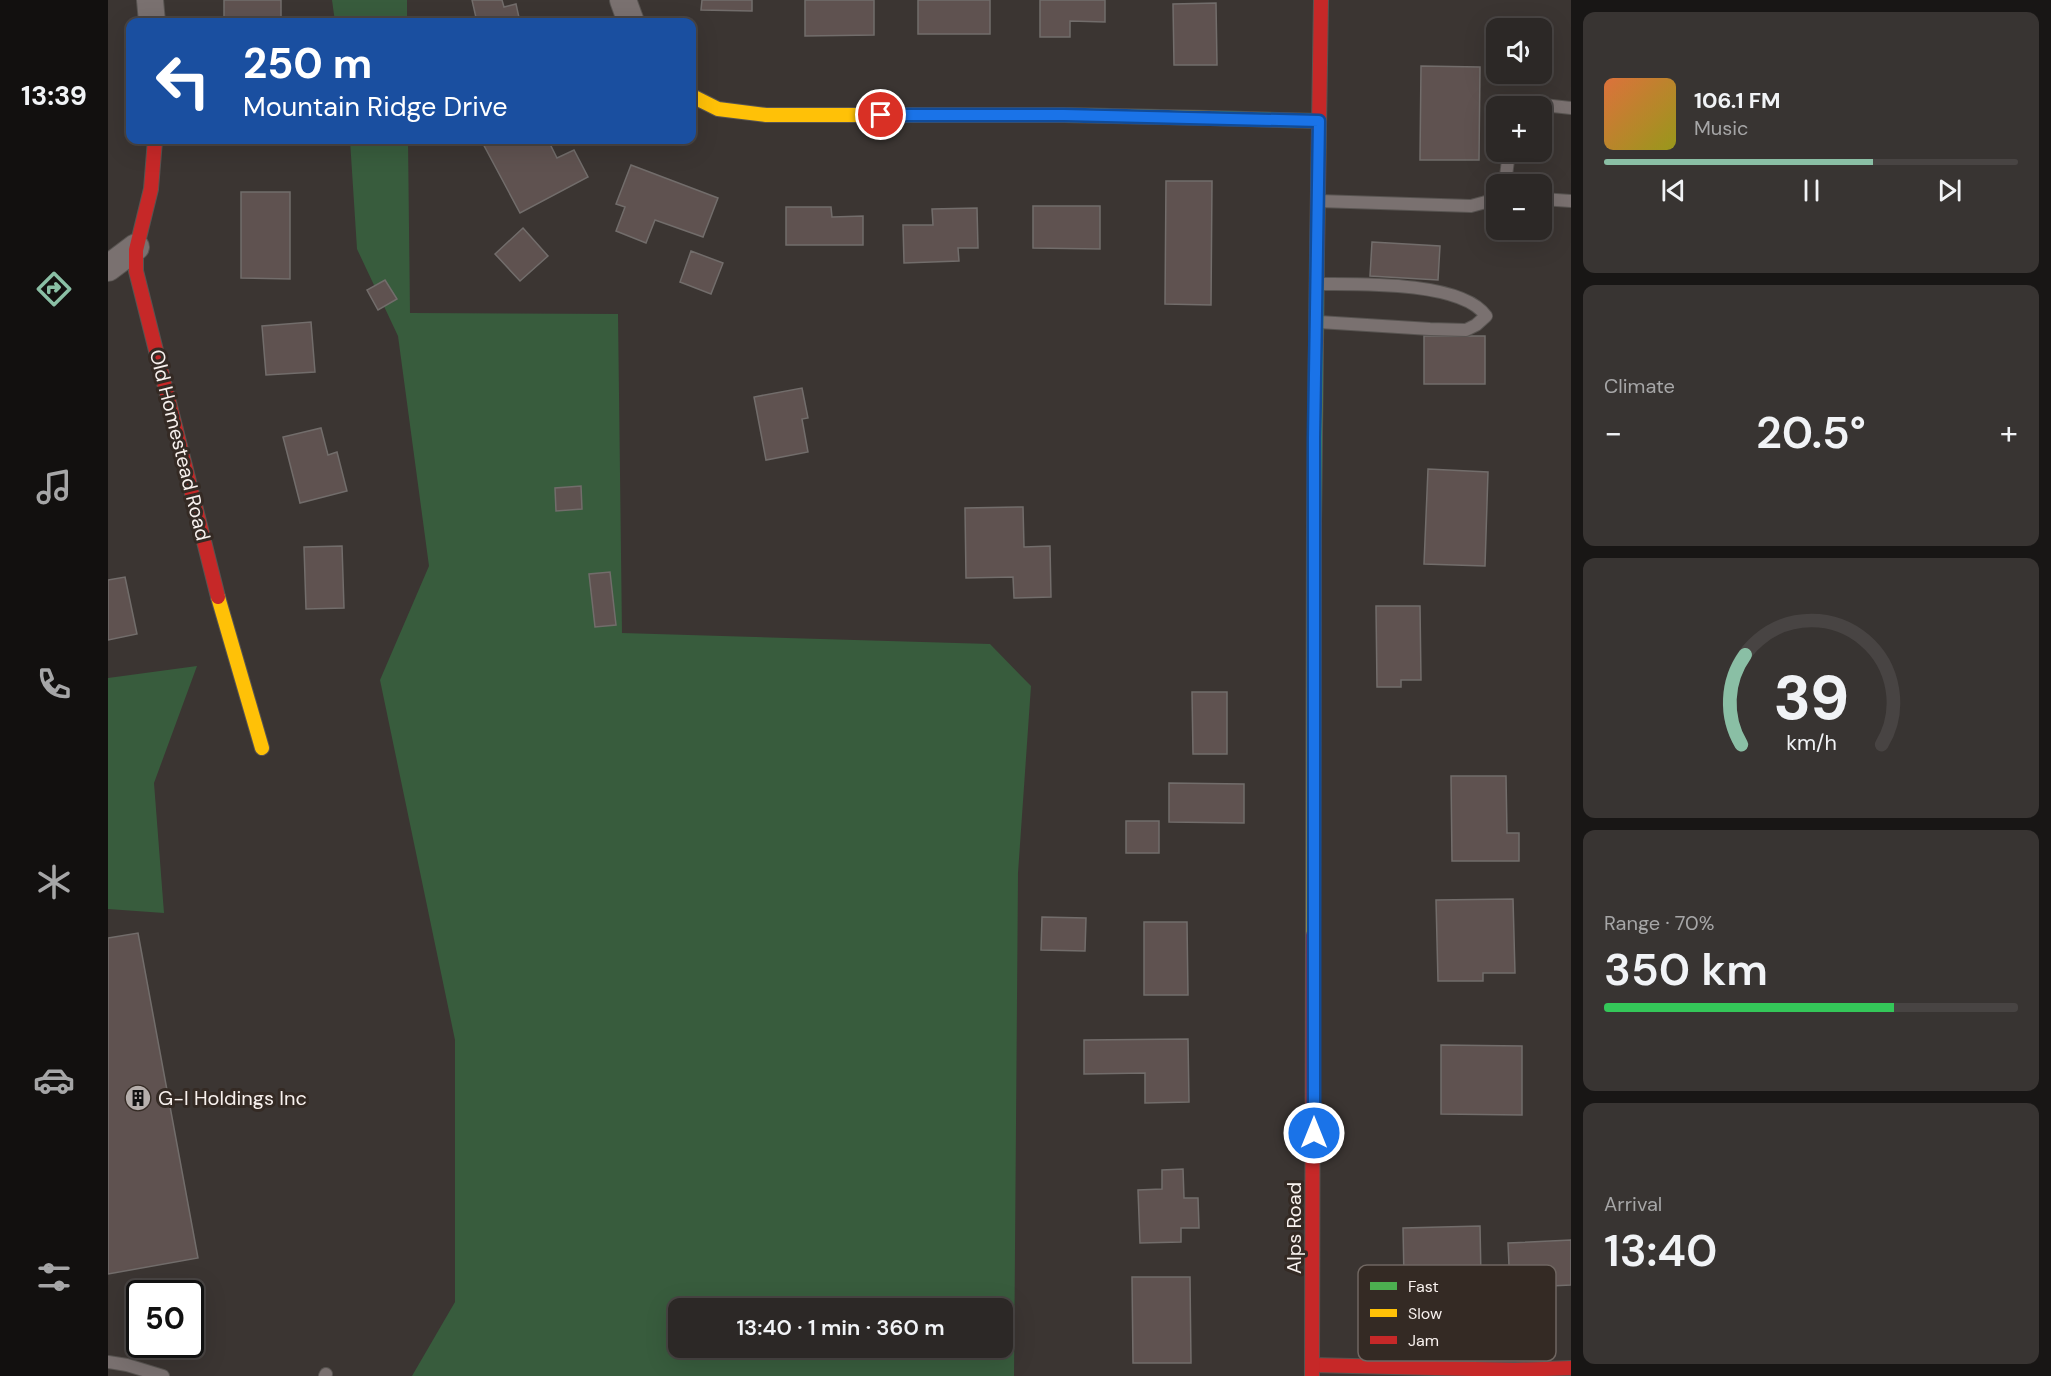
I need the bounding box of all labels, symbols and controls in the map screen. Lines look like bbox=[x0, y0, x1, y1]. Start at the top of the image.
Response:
map controls bbox=[1486, 18, 1552, 240]
button: sound bbox=[1486, 18, 1552, 84]
text: 250 m bbox=[243, 36, 372, 91]
icon: left bbox=[144, 42, 222, 120]
text: 13:39 bbox=[21, 78, 87, 113]
text: 106.1 FM bbox=[1694, 86, 1780, 115]
text: Mountain Ridge Drive bbox=[243, 89, 508, 124]
pin bbox=[855, 89, 906, 140]
button: + bbox=[1486, 96, 1552, 162]
icon: arrive bbox=[864, 98, 897, 131]
text: Music bbox=[1694, 115, 1749, 141]
button: − bbox=[1486, 174, 1552, 240]
icon: previous bbox=[1657, 174, 1690, 207]
icon: pause bbox=[1795, 174, 1828, 207]
icon: next bbox=[1933, 174, 1966, 207]
icon: directions bbox=[33, 268, 75, 310]
street label: Old Homestead Road bbox=[144, 347, 216, 543]
text: Climate bbox=[1604, 373, 1675, 399]
text: 20.5° bbox=[1756, 403, 1866, 462]
text: − bbox=[1604, 411, 1622, 454]
text: + bbox=[2000, 411, 2018, 454]
icon: music bbox=[33, 466, 75, 508]
text: 39 bbox=[1773, 657, 1849, 738]
icon: phone bbox=[33, 663, 75, 705]
text: km/h bbox=[1786, 729, 1836, 757]
icon: climate bbox=[33, 861, 75, 903]
text: Range · 70% bbox=[1604, 910, 1714, 936]
text: 350 km bbox=[1604, 940, 1768, 999]
icon: car bbox=[33, 1059, 75, 1101]
building icon: G-I Holdings Inc bbox=[123, 1083, 153, 1113]
place label: G-I Holdings Inc bbox=[158, 1085, 307, 1111]
position arrow bbox=[1282, 1101, 1346, 1165]
street label: Alps Road bbox=[1281, 1182, 1307, 1274]
text: Arrival bbox=[1604, 1191, 1662, 1217]
text: 13:40 bbox=[1604, 1221, 1718, 1280]
icon: filters bbox=[33, 1256, 75, 1298]
legend bbox=[1358, 1265, 1556, 1361]
text: Fast bbox=[1408, 1276, 1439, 1297]
speed limit sign: 50 bbox=[126, 1280, 204, 1358]
text: Slow bbox=[1408, 1303, 1442, 1324]
text: 13:40 · 1 min · 360 m bbox=[736, 1313, 945, 1342]
text: Jam bbox=[1408, 1330, 1439, 1351]

